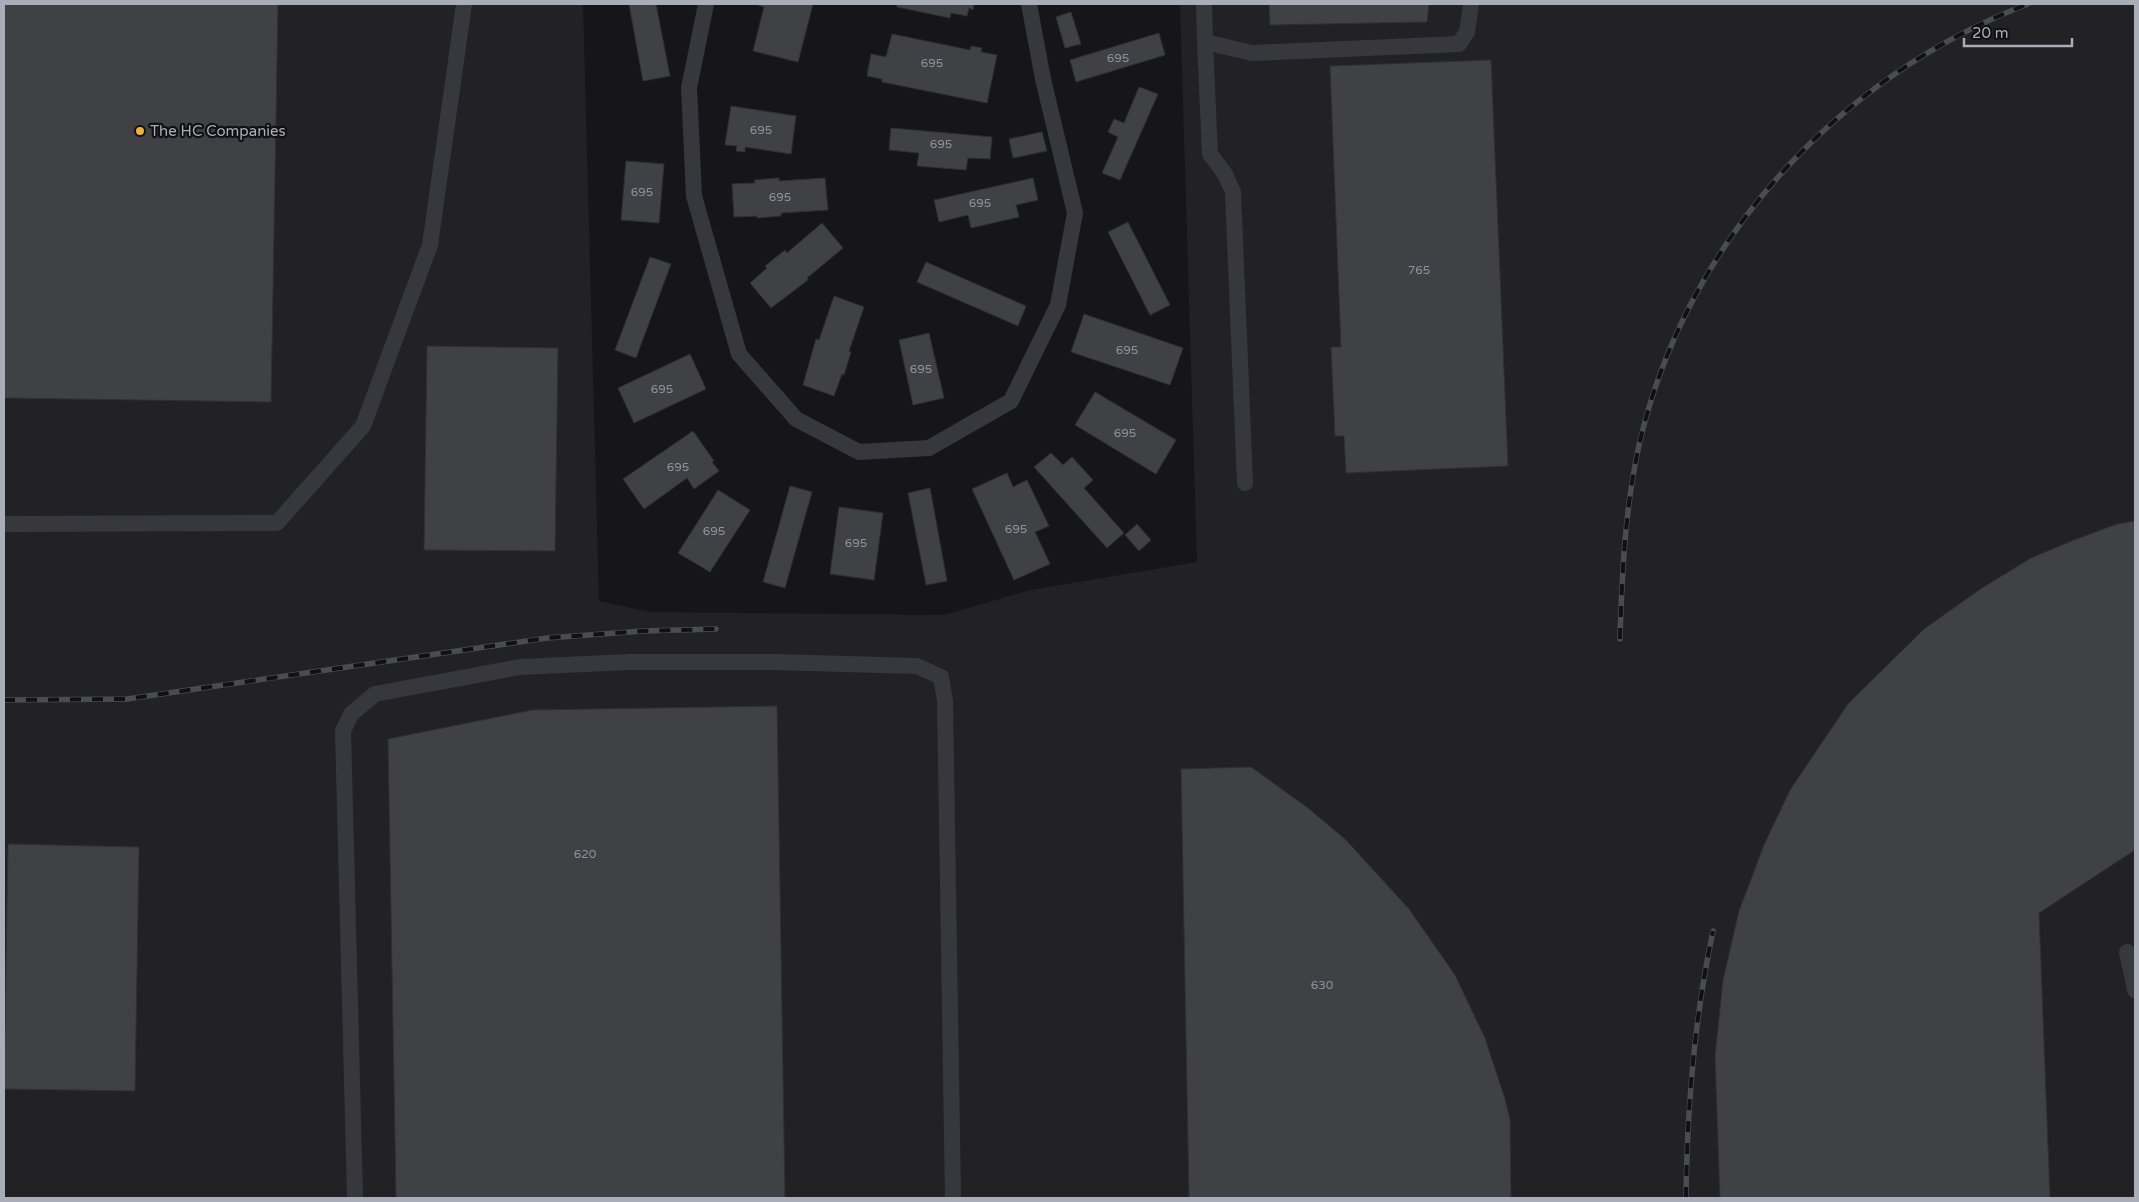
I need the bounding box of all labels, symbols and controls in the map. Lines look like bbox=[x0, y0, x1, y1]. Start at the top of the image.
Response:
scale bar bbox=[1964, 15, 2072, 47]
text: 20 m bbox=[1972, 24, 2009, 42]
house number: 695 bbox=[1107, 51, 1129, 65]
house number: 695 bbox=[921, 56, 943, 70]
place label: The HC Companies bbox=[150, 122, 286, 140]
house number: 695 bbox=[750, 123, 772, 137]
marker: The HC Companies bbox=[134, 125, 146, 137]
house number: 695 bbox=[930, 137, 952, 151]
house number: 695 bbox=[631, 185, 653, 199]
house number: 695 bbox=[769, 190, 791, 204]
house number: 695 bbox=[969, 196, 991, 210]
house number: 765 bbox=[1408, 263, 1430, 277]
house number: 695 bbox=[1116, 343, 1138, 357]
house number: 695 bbox=[910, 362, 932, 376]
house number: 695 bbox=[651, 382, 673, 396]
house number: 695 bbox=[1114, 426, 1136, 440]
house number: 695 bbox=[667, 460, 689, 474]
house number: 695 bbox=[1005, 522, 1027, 536]
house number: 695 bbox=[703, 524, 725, 538]
house number: 695 bbox=[845, 536, 867, 550]
house number: 620 bbox=[574, 847, 597, 861]
house number: 630 bbox=[1311, 978, 1334, 992]

